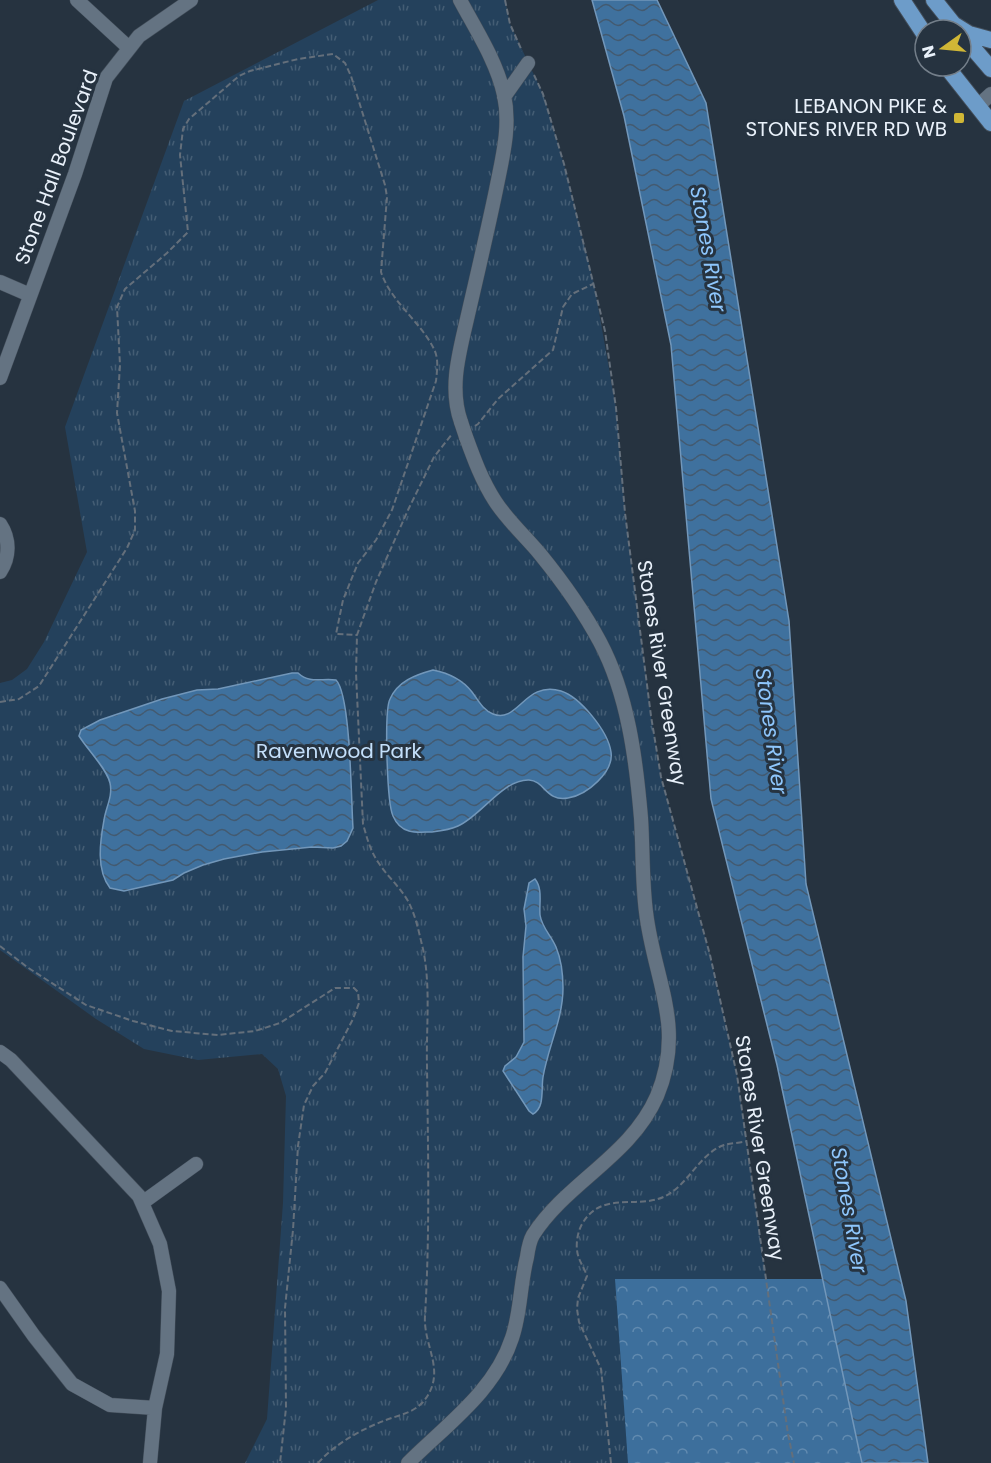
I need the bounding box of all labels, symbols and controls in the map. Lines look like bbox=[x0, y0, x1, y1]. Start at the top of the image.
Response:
north arrow bbox=[913, 18, 973, 78]
text: N bbox=[916, 43, 942, 61]
street label: Stone Hall Boulevard bbox=[8, 66, 104, 268]
place label: LEBANON PIKE & STONES RIVER RD WB bbox=[746, 92, 947, 143]
marker: LEBANON PIKE & STONES RIVER RD WB bbox=[952, 111, 966, 125]
water label: Stones River bbox=[683, 184, 734, 315]
street label: Stones River Greenway bbox=[630, 558, 694, 788]
water label: Stones River bbox=[748, 666, 795, 797]
park label: Ravenwood Park bbox=[256, 737, 423, 765]
street label: Stones River Greenway bbox=[728, 1033, 792, 1263]
water label: Stones River bbox=[824, 1145, 875, 1276]

